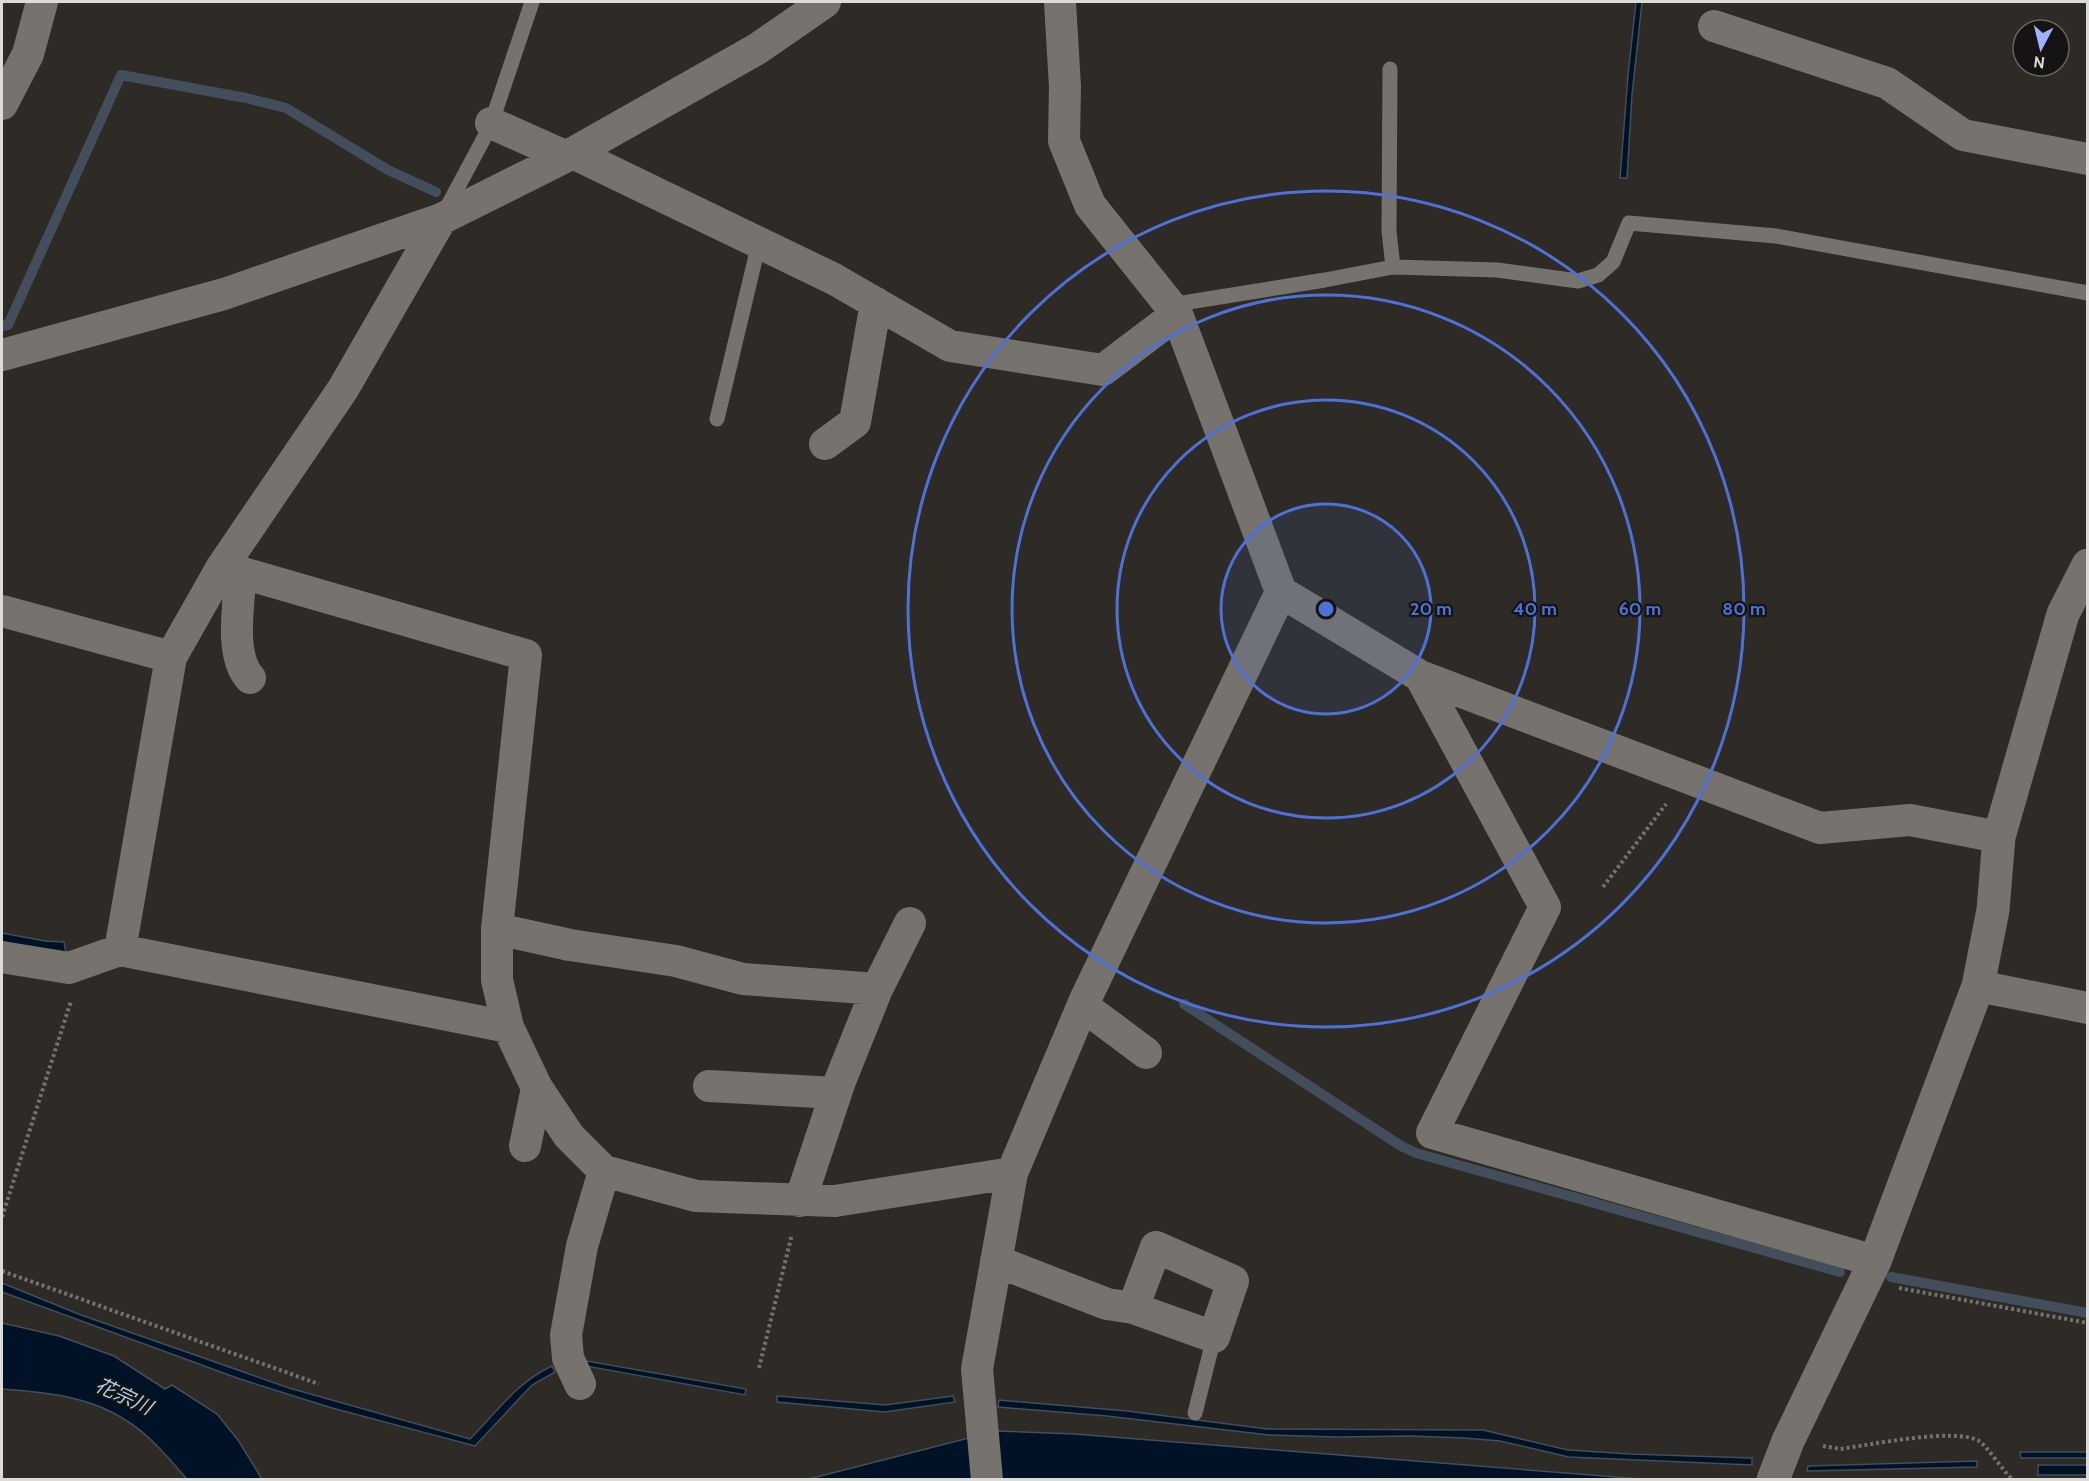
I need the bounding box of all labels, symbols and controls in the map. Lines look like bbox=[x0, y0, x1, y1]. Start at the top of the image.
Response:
north arrow bbox=[2011, 18, 2071, 78]
text: N bbox=[2032, 52, 2046, 73]
text: 20 m bbox=[1410, 598, 1452, 620]
text: 40 m bbox=[1513, 598, 1557, 620]
text: 60 m bbox=[1619, 598, 1661, 620]
text: 80 m bbox=[1722, 598, 1766, 620]
centre of rings bbox=[1316, 599, 1336, 619]
water label: 花宗川 bbox=[92, 1372, 158, 1420]

